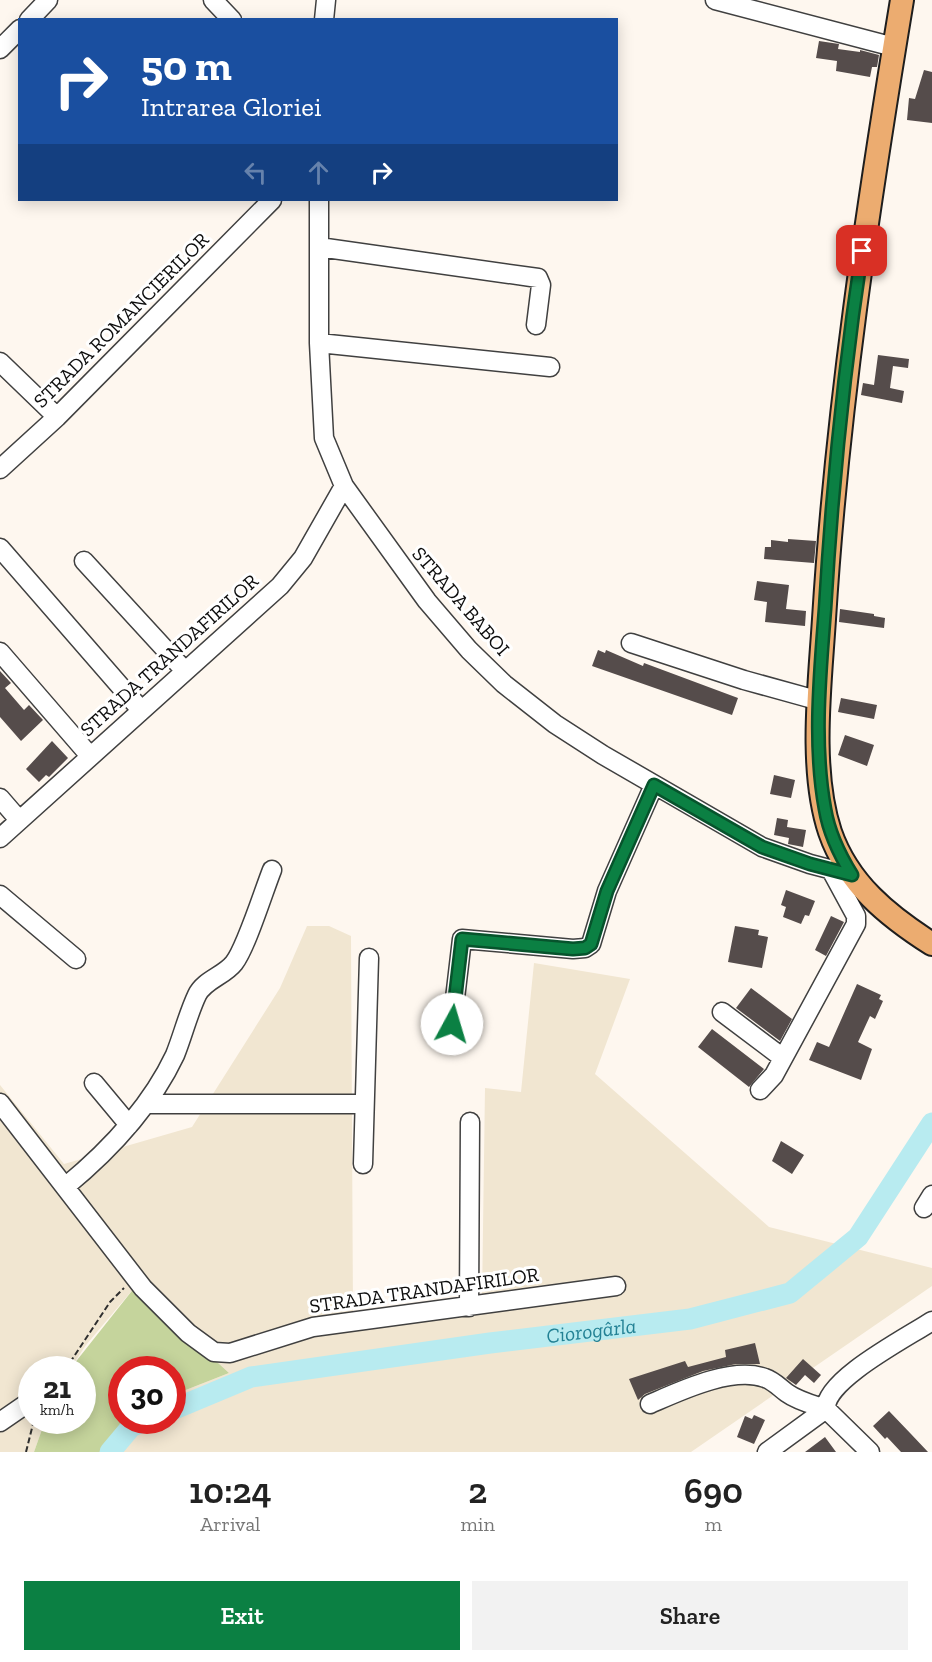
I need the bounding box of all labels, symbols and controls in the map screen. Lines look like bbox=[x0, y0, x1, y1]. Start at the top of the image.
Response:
text: 50 m bbox=[141, 40, 232, 91]
icon: right bbox=[42, 42, 120, 120]
text: Intrarea Gloriei bbox=[141, 91, 322, 123]
icon: left bbox=[239, 156, 272, 189]
icon: ahead bbox=[302, 156, 335, 189]
icon: right bbox=[365, 156, 398, 189]
pin bbox=[836, 225, 887, 276]
street label: STRADA ROMANCIERILOR bbox=[28, 227, 214, 413]
icon: arrive bbox=[845, 234, 878, 267]
street label: STRADA BABOI bbox=[407, 542, 515, 660]
street label: STRADA TRANDAFIRILOR bbox=[75, 568, 263, 741]
position arrow bbox=[420, 992, 484, 1056]
street label: STRADA TRANDAFIRILOR bbox=[308, 1262, 541, 1318]
water label: Ciorogârla bbox=[545, 1313, 637, 1348]
speed limit sign: 30 bbox=[108, 1356, 186, 1434]
text: 21 bbox=[43, 1370, 71, 1406]
text: km/h bbox=[40, 1401, 74, 1419]
text: 10:24 bbox=[189, 1469, 272, 1512]
text: 2 bbox=[468, 1469, 487, 1512]
text: 690 bbox=[684, 1469, 743, 1512]
text: Arrival bbox=[200, 1512, 260, 1536]
text: min bbox=[461, 1512, 495, 1536]
text: m bbox=[705, 1512, 722, 1536]
button: Exit bbox=[24, 1581, 460, 1650]
button: Share bbox=[472, 1581, 908, 1650]

